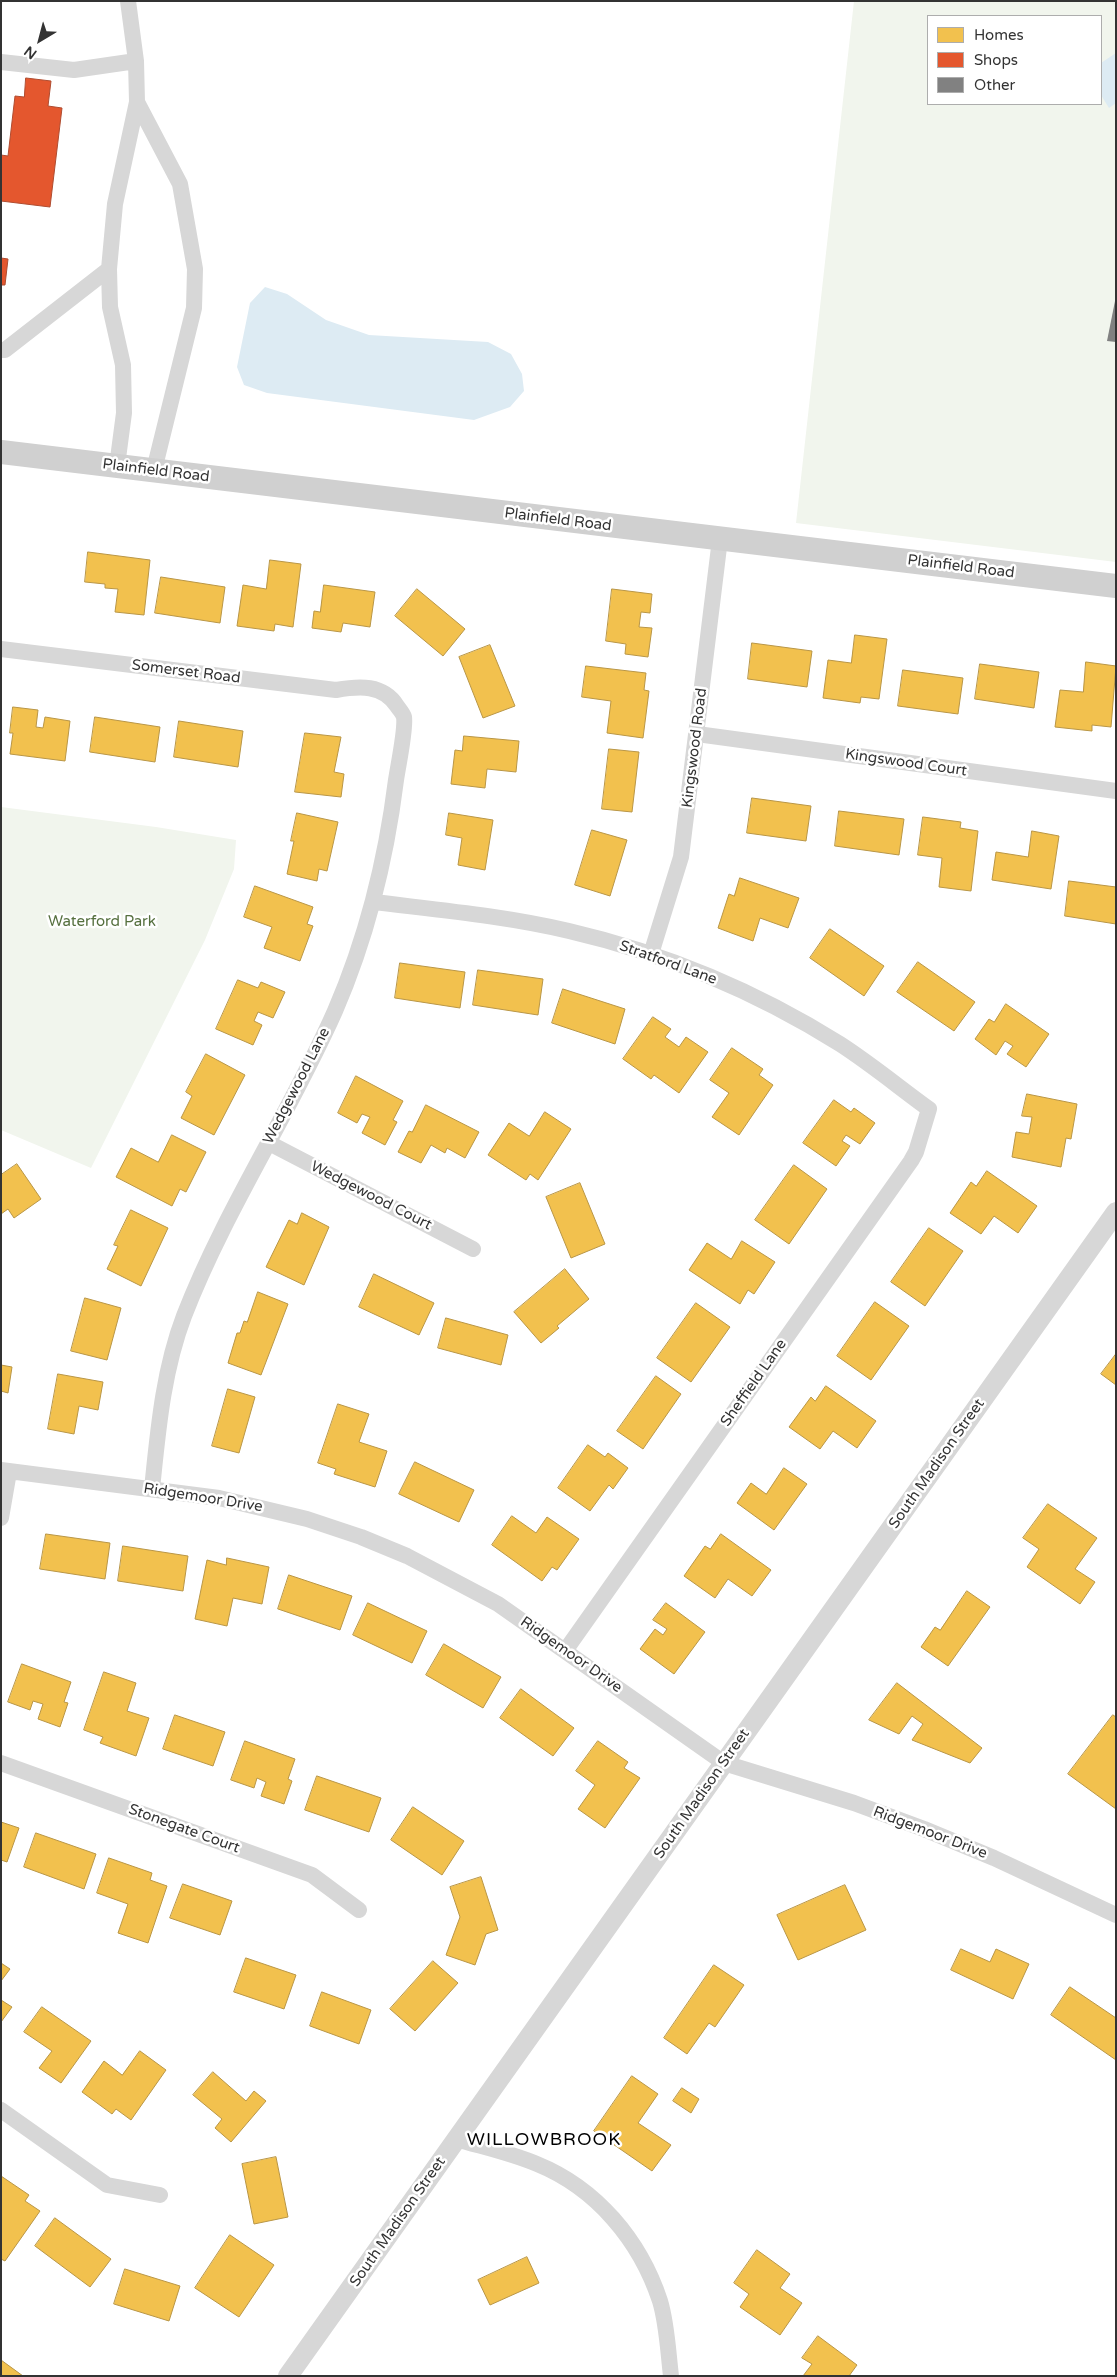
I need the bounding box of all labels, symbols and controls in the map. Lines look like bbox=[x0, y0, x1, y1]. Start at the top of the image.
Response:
north arrow bbox=[15, 15, 65, 65]
legend bbox=[927, 15, 1102, 105]
text: Homes bbox=[974, 26, 1024, 44]
text: N bbox=[21, 42, 40, 63]
text: Shops bbox=[974, 51, 1018, 69]
text: Other bbox=[974, 76, 1015, 94]
street label: Plainfield Road bbox=[101, 456, 211, 486]
street label: Plainfield Road bbox=[503, 505, 613, 535]
street label: Plainfield Road bbox=[906, 552, 1016, 582]
street label: Somerset Road bbox=[131, 656, 241, 688]
street label: Kingswood Road bbox=[679, 687, 711, 809]
street label: Kingswood Court bbox=[844, 746, 968, 780]
park label: Waterford Park bbox=[48, 913, 156, 931]
street label: Stratford Lane bbox=[617, 937, 719, 989]
street label: Wedgewood Lane bbox=[260, 1025, 334, 1147]
street label: Wedgewood Court bbox=[307, 1158, 435, 1234]
street label: Sheffield Lane bbox=[717, 1336, 791, 1430]
street label: South Madison Street bbox=[885, 1396, 989, 1532]
street label: Ridgemoor Drive bbox=[142, 1480, 264, 1516]
street label: Ridgemoor Drive bbox=[517, 1613, 625, 1697]
street label: South Madison Street bbox=[650, 1726, 754, 1862]
street label: Stonegate Court bbox=[126, 1801, 242, 1857]
street label: Ridgemoor Drive bbox=[871, 1803, 989, 1863]
district label: WILLOWBROOK bbox=[465, 2129, 623, 2151]
street label: South Madison Street bbox=[346, 2154, 450, 2290]

